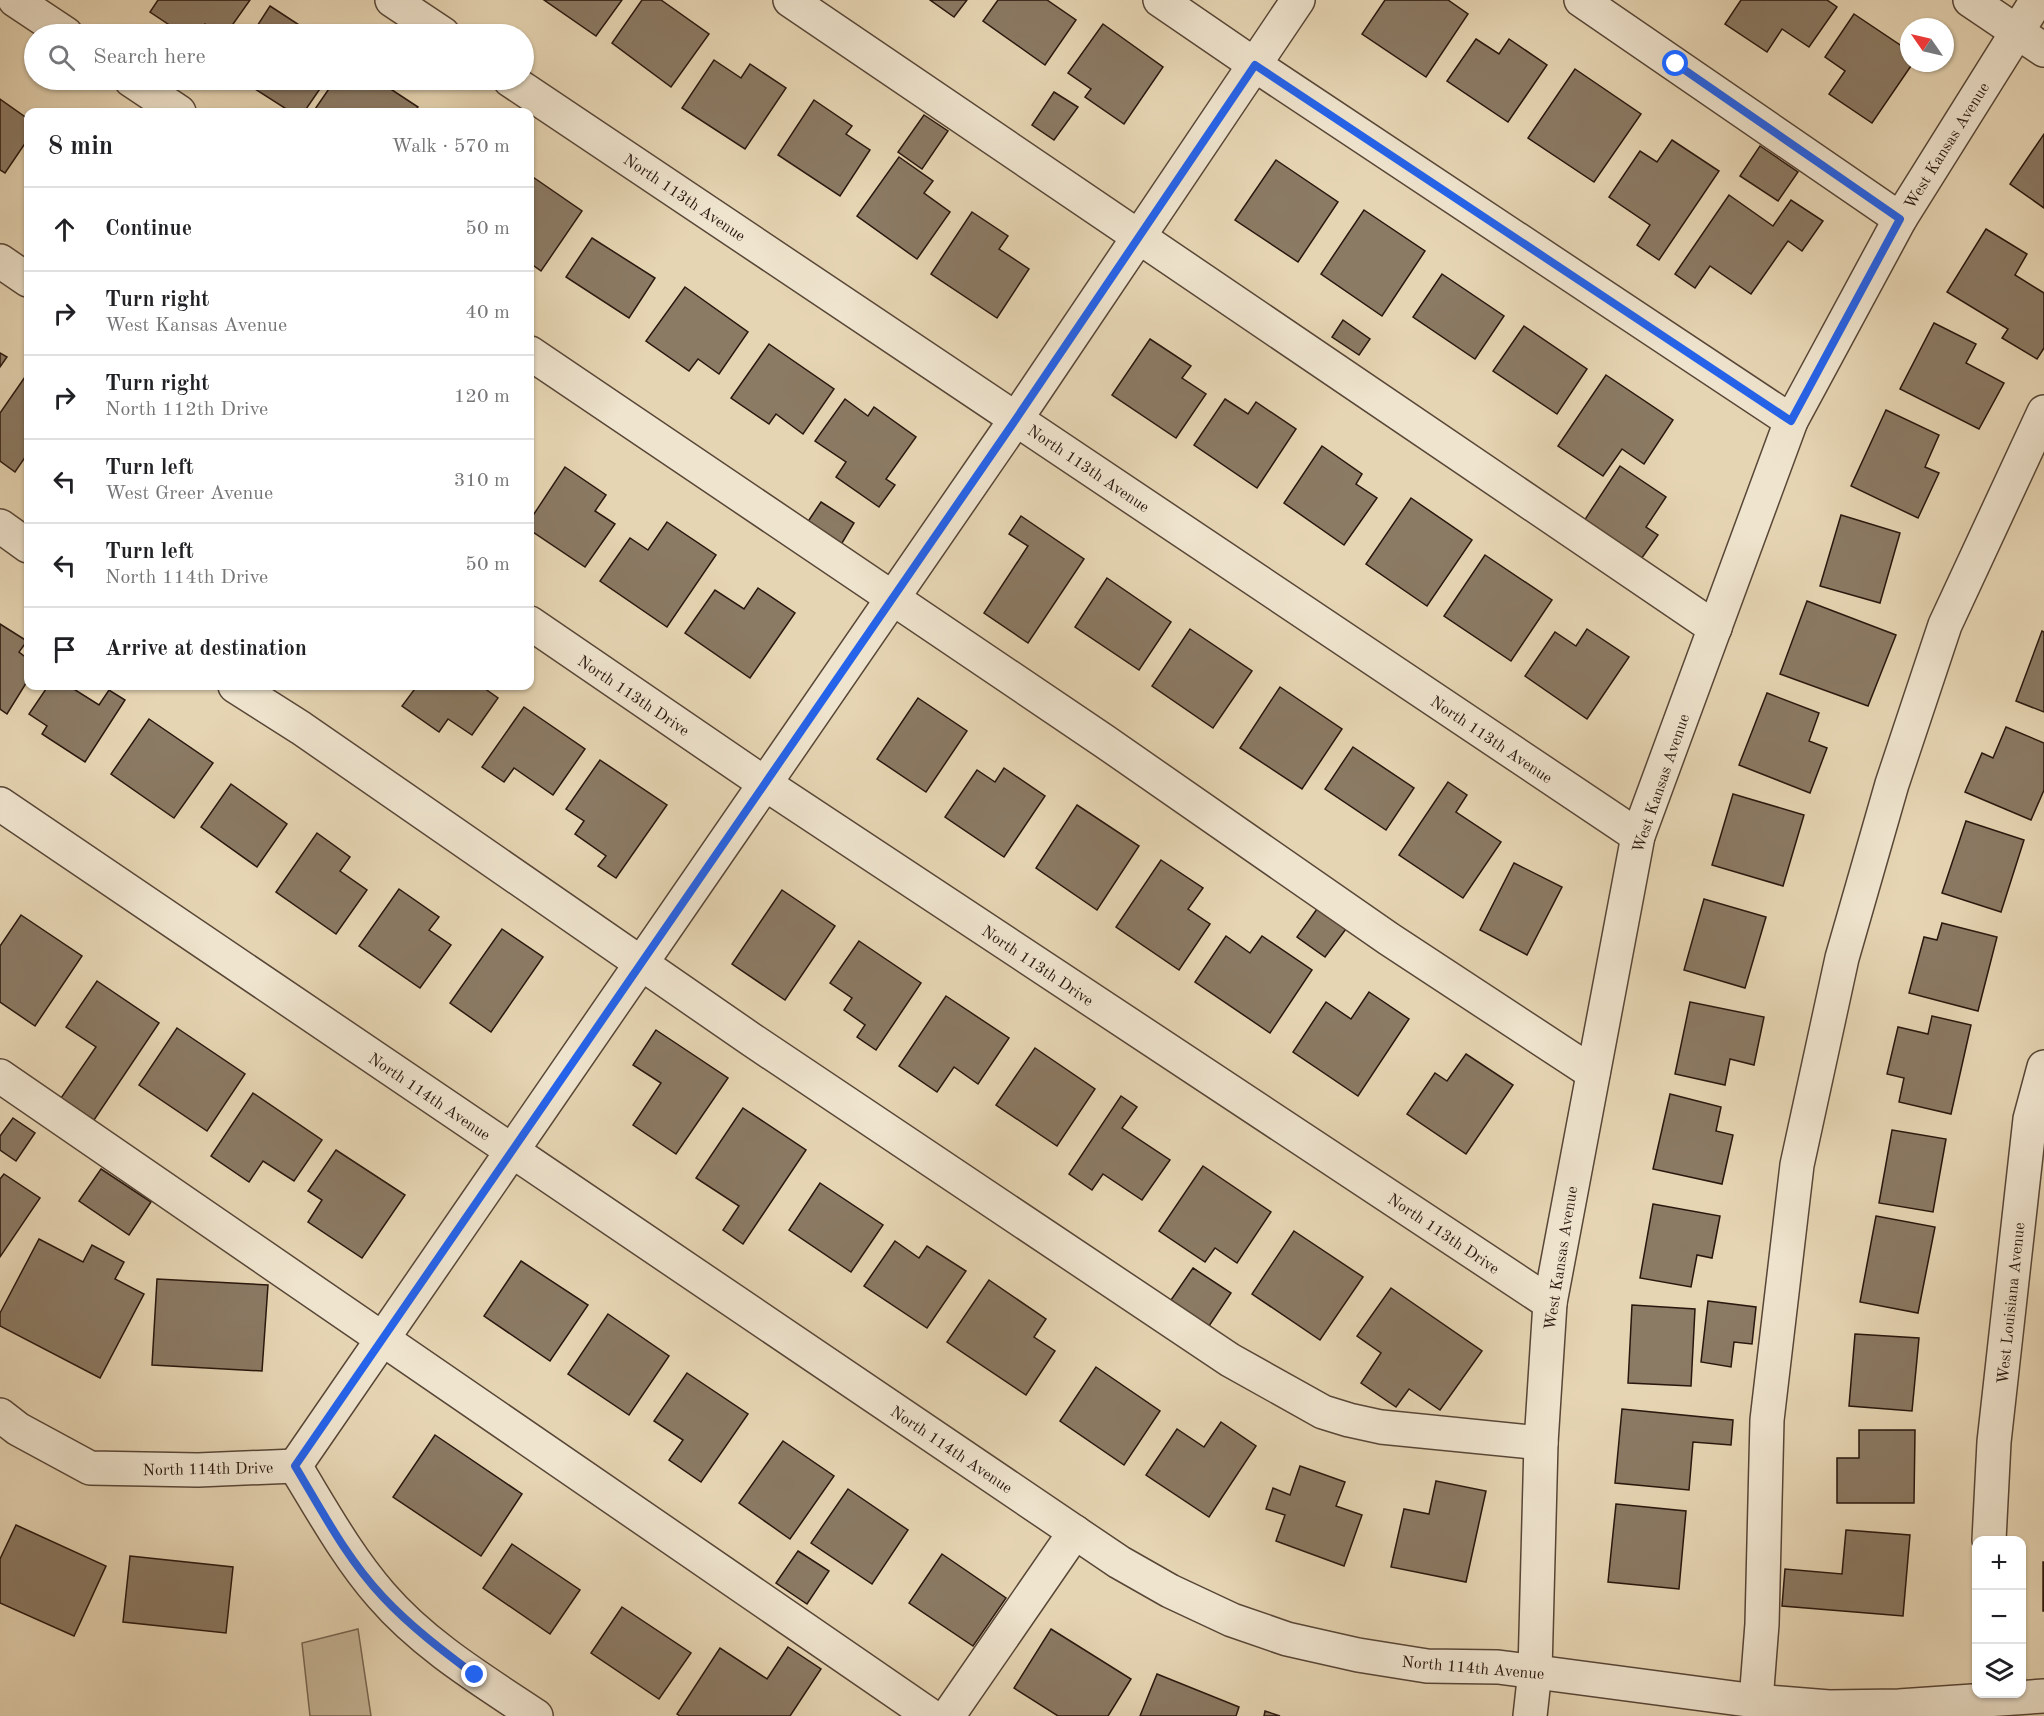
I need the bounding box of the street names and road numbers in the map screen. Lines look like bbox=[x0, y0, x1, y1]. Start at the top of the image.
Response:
street label: West Kansas Avenue bbox=[1902, 80, 1993, 212]
street label: North 113th Avenue bbox=[620, 152, 748, 245]
street label: North 113th Avenue bbox=[1024, 423, 1152, 516]
street label: North 113th Drive bbox=[574, 653, 692, 740]
street label: North 113th Avenue bbox=[1427, 694, 1555, 787]
street label: West Kansas Avenue bbox=[1631, 712, 1693, 855]
street label: North 113th Drive bbox=[978, 923, 1096, 1010]
street label: North 114th Avenue bbox=[365, 1051, 493, 1144]
street label: West Kansas Avenue bbox=[1543, 1185, 1581, 1332]
street label: North 113th Drive bbox=[1384, 1191, 1502, 1278]
street label: West Louisiana Avenue bbox=[1996, 1222, 2028, 1385]
street label: North 114th Avenue bbox=[887, 1404, 1015, 1497]
street label: North 114th Drive bbox=[143, 1461, 273, 1479]
street label: North 114th Avenue bbox=[1401, 1655, 1545, 1683]

